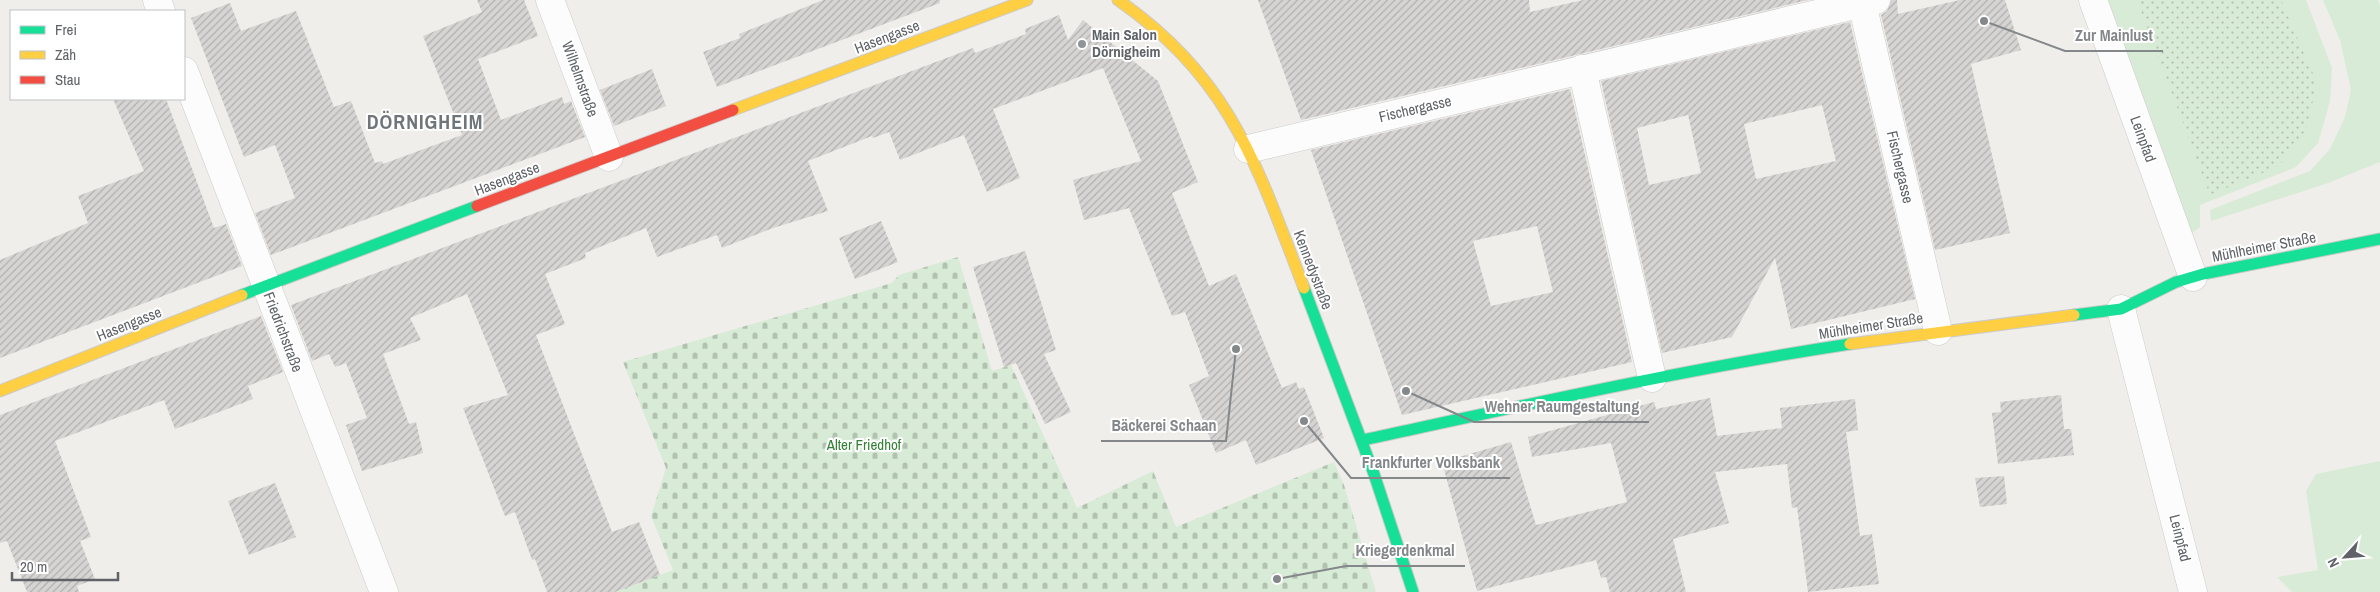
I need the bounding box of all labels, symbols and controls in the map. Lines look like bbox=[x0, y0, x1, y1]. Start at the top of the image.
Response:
legend bbox=[10, 10, 185, 100]
street label: Hasengasse bbox=[851, 14, 923, 59]
text: Frei bbox=[55, 19, 77, 40]
callout: Zur Mainlust bbox=[2065, 20, 2163, 51]
place label: Main Salon Dörnigheim bbox=[1092, 24, 1160, 62]
text: Zur Mainlust bbox=[2075, 24, 2154, 46]
street label: Wilhelmstraße bbox=[557, 38, 604, 120]
marker: Main Salon Dörnigheim bbox=[1076, 38, 1088, 50]
text: Zäh bbox=[55, 44, 76, 65]
text: Stau bbox=[55, 69, 80, 90]
street label: Fischergasse bbox=[1377, 90, 1453, 127]
district label: DÖRNIGHEIM bbox=[367, 108, 483, 135]
street label: Leinpfad bbox=[2125, 113, 2162, 165]
street label: Fischergasse bbox=[1882, 129, 1919, 205]
street label: Hasengasse bbox=[471, 156, 543, 201]
street label: Mühlheimer Straße bbox=[2210, 226, 2318, 267]
street label: Kennedystraße bbox=[1289, 227, 1338, 313]
street label: Friedrichstraße bbox=[259, 289, 308, 375]
street label: Hasengasse bbox=[93, 301, 165, 346]
street label: Mühlheimer Straße bbox=[1817, 307, 1925, 344]
callout: Wehner Raumgestaltung bbox=[1474, 391, 1649, 422]
text: Wehner Raumgestaltung bbox=[1485, 395, 1639, 417]
callout: Bäckerei Schaan bbox=[1101, 410, 1226, 441]
text: Bäckerei Schaan bbox=[1111, 414, 1217, 436]
park label: Alter Friedhof bbox=[826, 434, 902, 455]
callout: Frankfurter Volksbank bbox=[1351, 447, 1510, 478]
text: Frankfurter Volksbank bbox=[1362, 451, 1501, 473]
street label: Leinpfad bbox=[2165, 512, 2196, 564]
north arrow bbox=[2320, 532, 2370, 582]
callout: Kriegerdenkmal bbox=[1346, 535, 1465, 566]
text: Kriegerdenkmal bbox=[1355, 539, 1455, 561]
scale bar bbox=[12, 550, 119, 582]
text: N bbox=[2323, 555, 2343, 570]
text: 20 m bbox=[20, 556, 47, 577]

